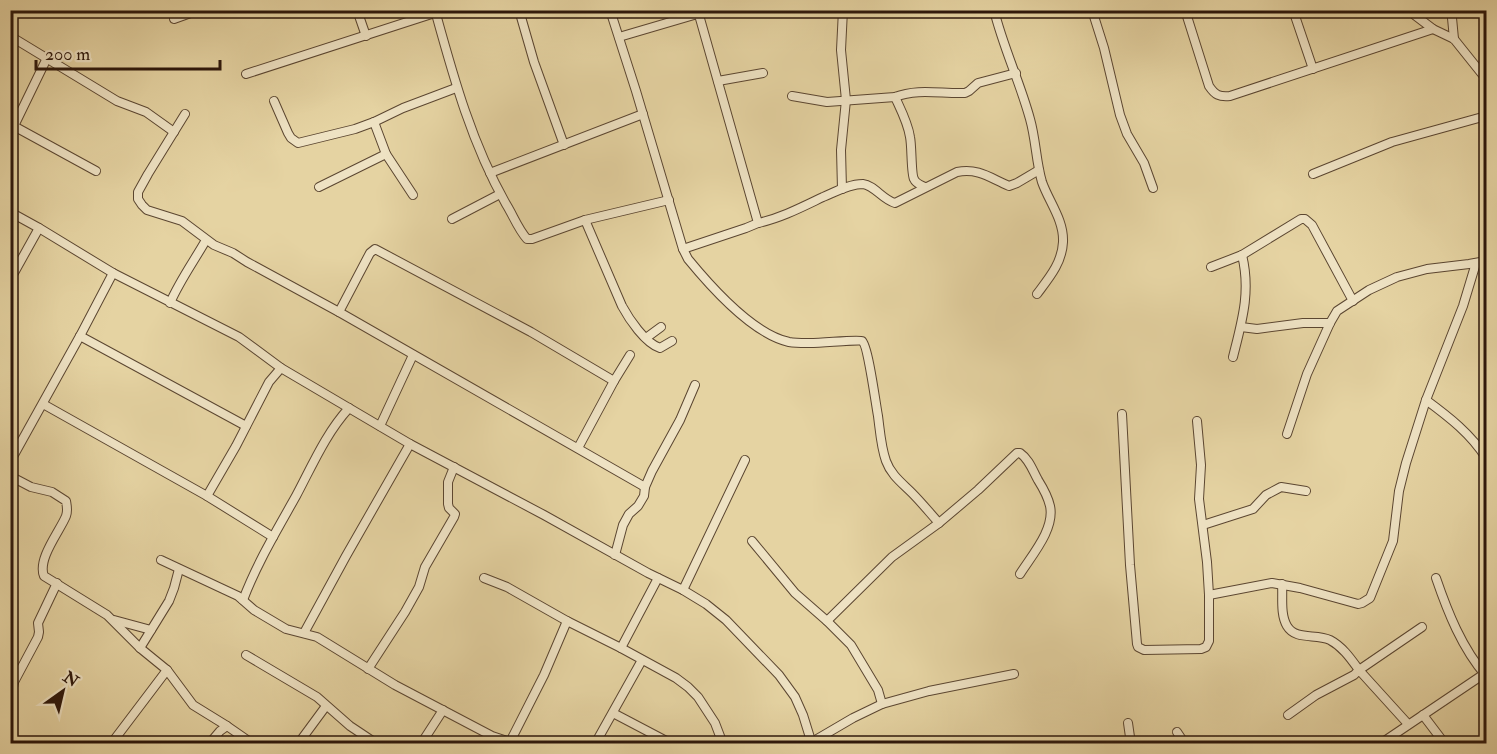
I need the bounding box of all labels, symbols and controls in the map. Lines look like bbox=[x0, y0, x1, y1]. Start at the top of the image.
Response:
scale bar bbox=[36, 33, 220, 71]
text: 200 m bbox=[45, 43, 90, 66]
north arrow bbox=[33, 661, 93, 721]
text: N bbox=[58, 667, 83, 692]

